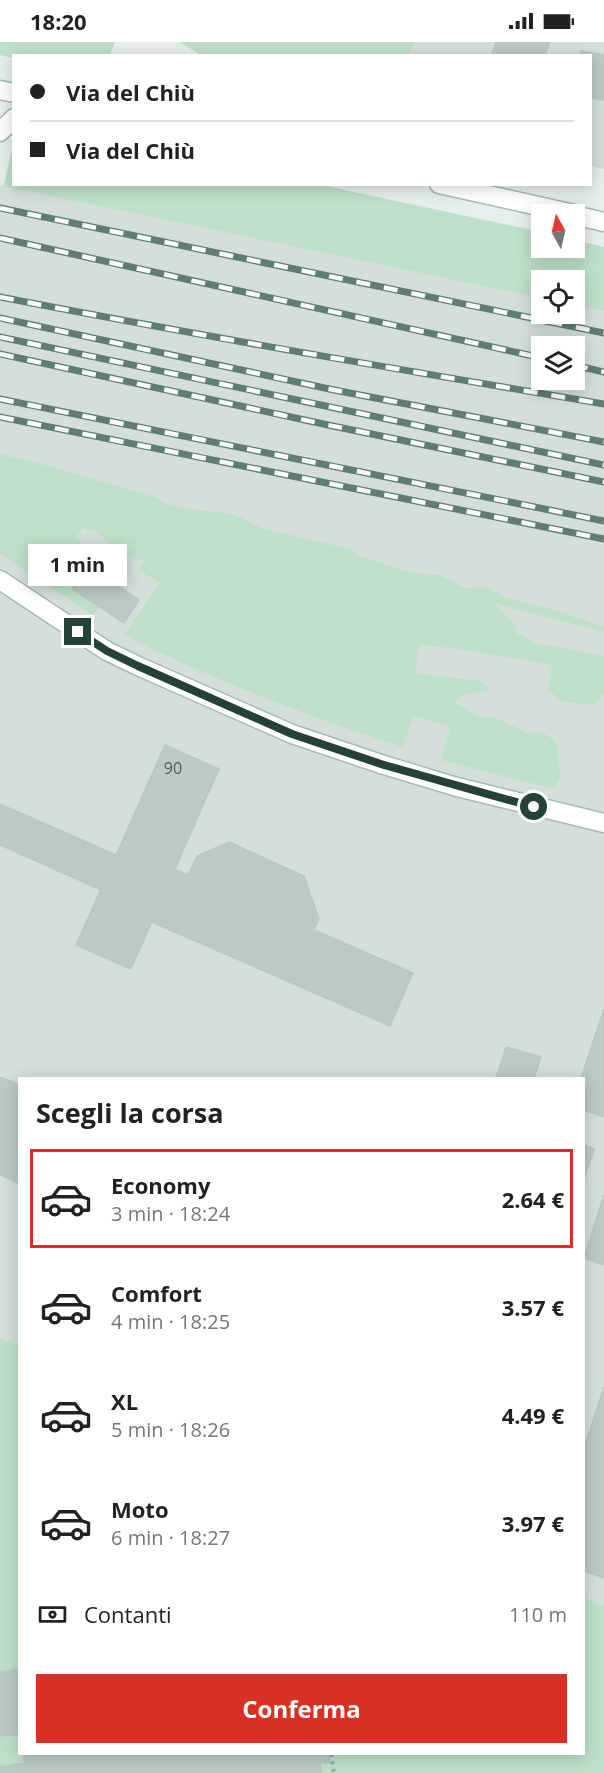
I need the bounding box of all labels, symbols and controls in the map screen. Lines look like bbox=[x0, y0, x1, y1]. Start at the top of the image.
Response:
text: 18:20 bbox=[30, 6, 87, 36]
text: Via del Chiù bbox=[66, 77, 195, 107]
text: Via del Chiù bbox=[66, 135, 195, 165]
north arrow bbox=[531, 204, 585, 258]
map controls bbox=[531, 204, 585, 390]
button: locate bbox=[531, 270, 585, 324]
button: layers bbox=[531, 336, 585, 390]
callout: 1 min bbox=[28, 545, 128, 587]
text: 1 min bbox=[50, 551, 105, 578]
route end bbox=[64, 618, 91, 645]
house number: 90 bbox=[164, 757, 182, 779]
route start bbox=[520, 793, 547, 820]
text: Scegli la corsa bbox=[36, 1094, 224, 1131]
text: Economy bbox=[111, 1170, 210, 1200]
icon: car bbox=[39, 1172, 93, 1226]
text: 2.64 € bbox=[502, 1184, 564, 1214]
text: 3 min · 18:24 bbox=[111, 1200, 230, 1227]
text: Comfort bbox=[111, 1278, 202, 1308]
icon: car bbox=[39, 1280, 93, 1334]
text: 3.57 € bbox=[502, 1292, 564, 1322]
text: 4 min · 18:25 bbox=[111, 1308, 230, 1335]
text: XL bbox=[111, 1386, 138, 1416]
icon: car bbox=[39, 1388, 93, 1442]
text: 4.49 € bbox=[502, 1400, 564, 1430]
text: 5 min · 18:26 bbox=[111, 1416, 230, 1443]
text: Moto bbox=[111, 1494, 169, 1524]
icon: car bbox=[39, 1496, 93, 1550]
text: 3.97 € bbox=[502, 1508, 564, 1538]
text: 6 min · 18:27 bbox=[111, 1524, 230, 1551]
icon: cash bbox=[36, 1598, 69, 1631]
text: Contanti bbox=[84, 1599, 172, 1629]
text: 110 m bbox=[509, 1601, 567, 1628]
button: Conferma bbox=[36, 1674, 567, 1743]

